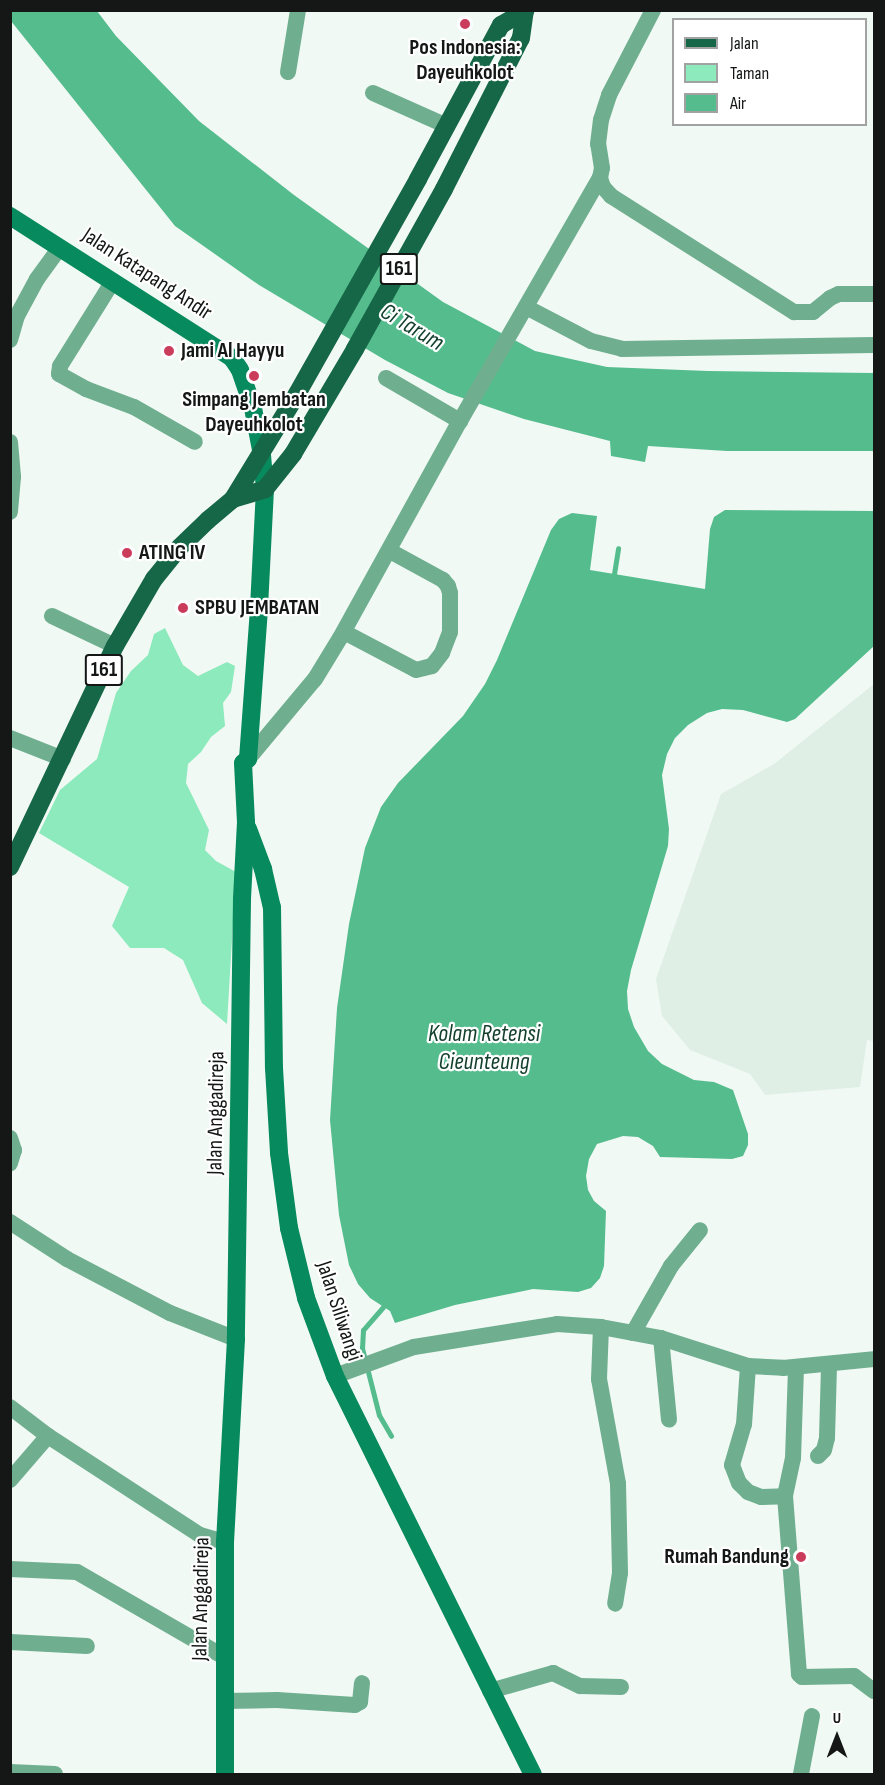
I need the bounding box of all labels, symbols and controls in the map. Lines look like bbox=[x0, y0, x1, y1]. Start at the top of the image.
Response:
marker: Pos Indonesia: Dayeuhkolot bbox=[458, 17, 472, 31]
legend bbox=[672, 18, 867, 126]
text: Jalan bbox=[730, 33, 759, 54]
place label: Pos Indonesia: Dayeuhkolot bbox=[409, 34, 521, 86]
text: Taman bbox=[730, 63, 769, 84]
text: Air bbox=[730, 93, 746, 114]
street label: Jalan Katapang Andir bbox=[77, 222, 217, 326]
road number: 161 bbox=[380, 251, 418, 287]
water label: Ci Tarum bbox=[375, 297, 449, 357]
place label: Jami Al Hayyu bbox=[181, 338, 284, 364]
marker: Jami Al Hayyu bbox=[162, 344, 176, 358]
marker: Simpang Jembatan Dayeuhkolot bbox=[247, 369, 261, 383]
place label: Simpang Jembatan Dayeuhkolot bbox=[182, 386, 326, 438]
place label: ATING IV bbox=[139, 540, 205, 566]
marker: ATING IV bbox=[120, 546, 134, 560]
place label: SPBU JEMBATAN bbox=[195, 595, 319, 621]
marker: SPBU JEMBATAN bbox=[176, 601, 190, 615]
road number: 161 bbox=[84, 652, 124, 688]
water label: Kolam Retensi Cieunteung bbox=[428, 1020, 540, 1076]
street label: Jalan Anggadireja bbox=[202, 1051, 230, 1175]
street label: Jalan Siliwangi bbox=[310, 1258, 368, 1364]
street label: Jalan Anggadireja bbox=[187, 1537, 215, 1661]
place label: Rumah Bandung bbox=[664, 1544, 789, 1570]
marker: Rumah Bandung bbox=[794, 1550, 808, 1564]
north arrow bbox=[807, 1707, 867, 1767]
text: U bbox=[833, 1709, 841, 1728]

